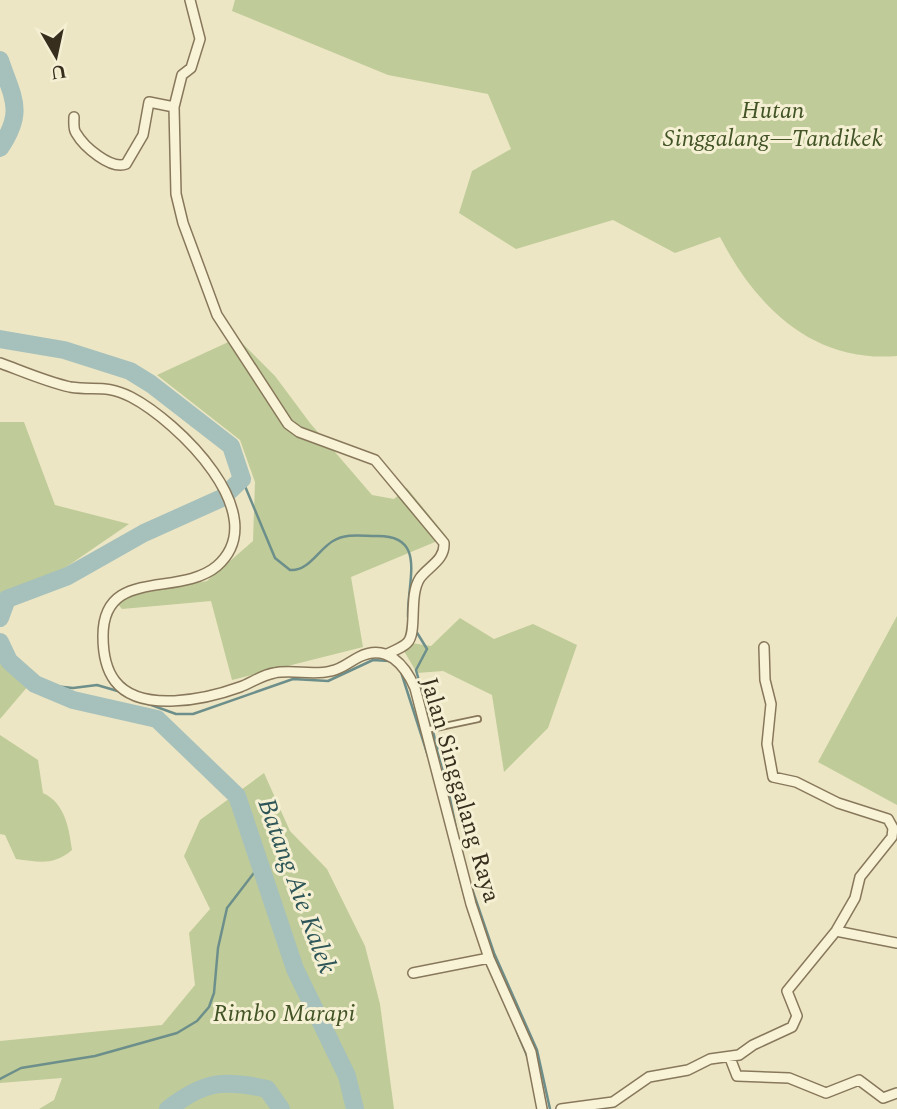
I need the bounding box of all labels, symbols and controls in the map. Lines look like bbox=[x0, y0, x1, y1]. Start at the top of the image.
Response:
north arrow bbox=[21, 21, 91, 91]
text: U bbox=[48, 56, 69, 87]
park label: Hutan Singgalang—Tandikek bbox=[663, 93, 883, 157]
street label: Jalan Singgalang Raya bbox=[411, 673, 509, 907]
water label: Batang Aie Kalek bbox=[247, 792, 347, 980]
park label: Rimbo Marapi bbox=[213, 996, 355, 1032]

